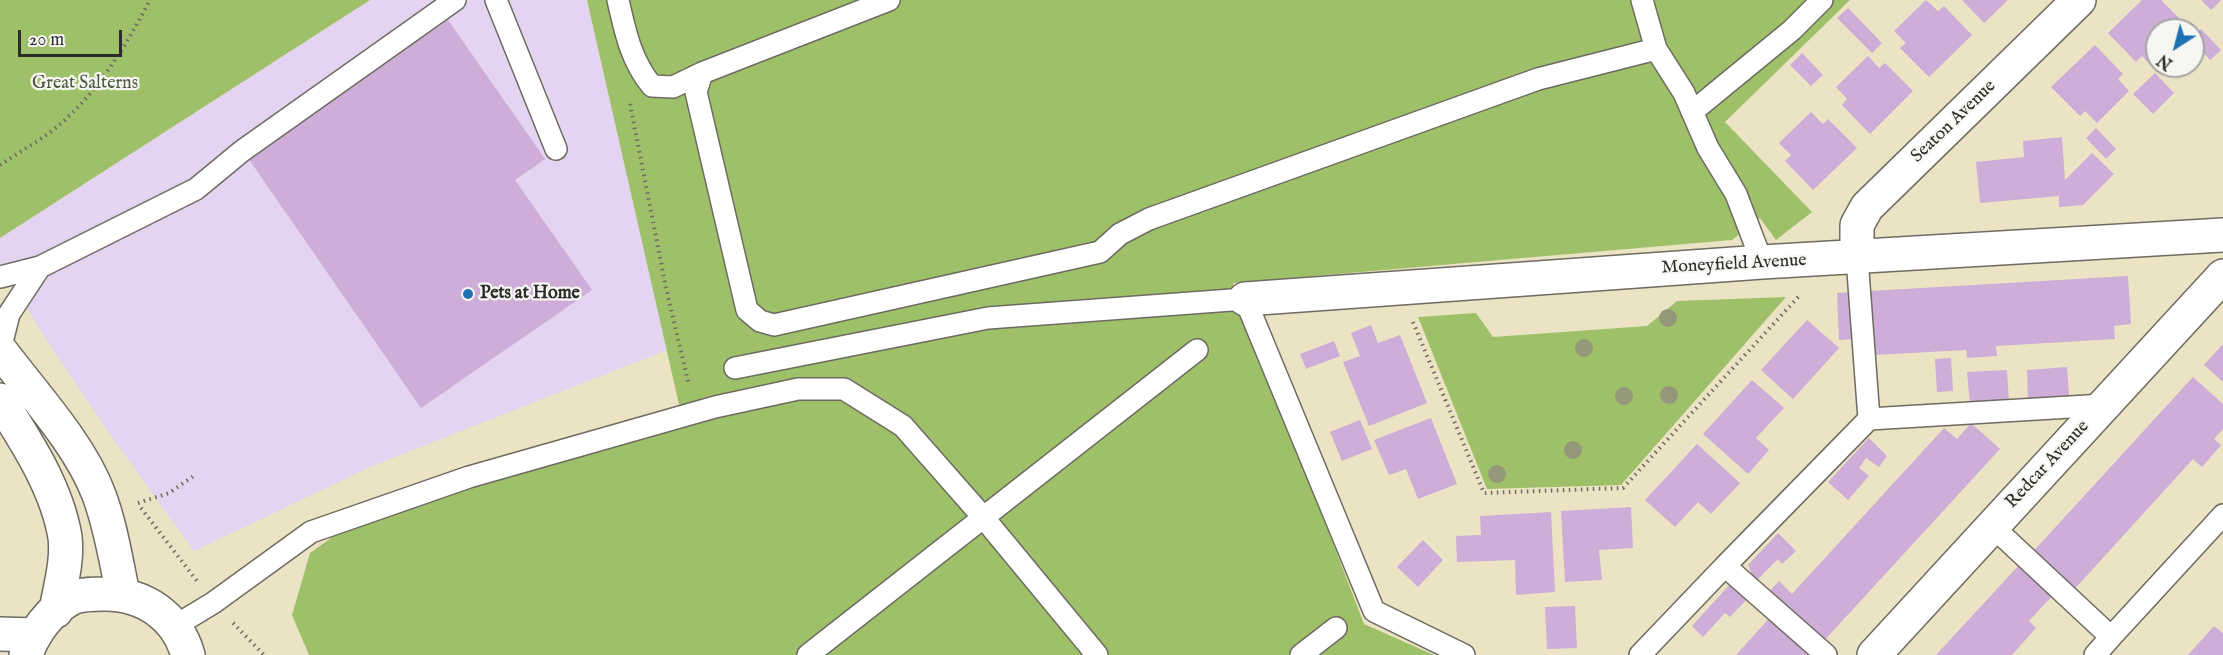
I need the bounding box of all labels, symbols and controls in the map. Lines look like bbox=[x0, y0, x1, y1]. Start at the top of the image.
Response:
scale bar bbox=[21, 18, 124, 56]
north arrow bbox=[2145, 18, 2205, 78]
text: 20 m bbox=[29, 29, 64, 52]
text: N bbox=[2154, 49, 2177, 73]
park label: Great Salterns bbox=[32, 73, 138, 95]
street label: Seaton Avenue bbox=[1907, 76, 2001, 168]
street label: Moneyfield Avenue bbox=[1661, 250, 1807, 280]
place label: Pets at Home bbox=[480, 283, 580, 305]
marker: Pets at Home bbox=[461, 287, 475, 301]
street label: Redcar Avenue bbox=[2002, 416, 2094, 514]

